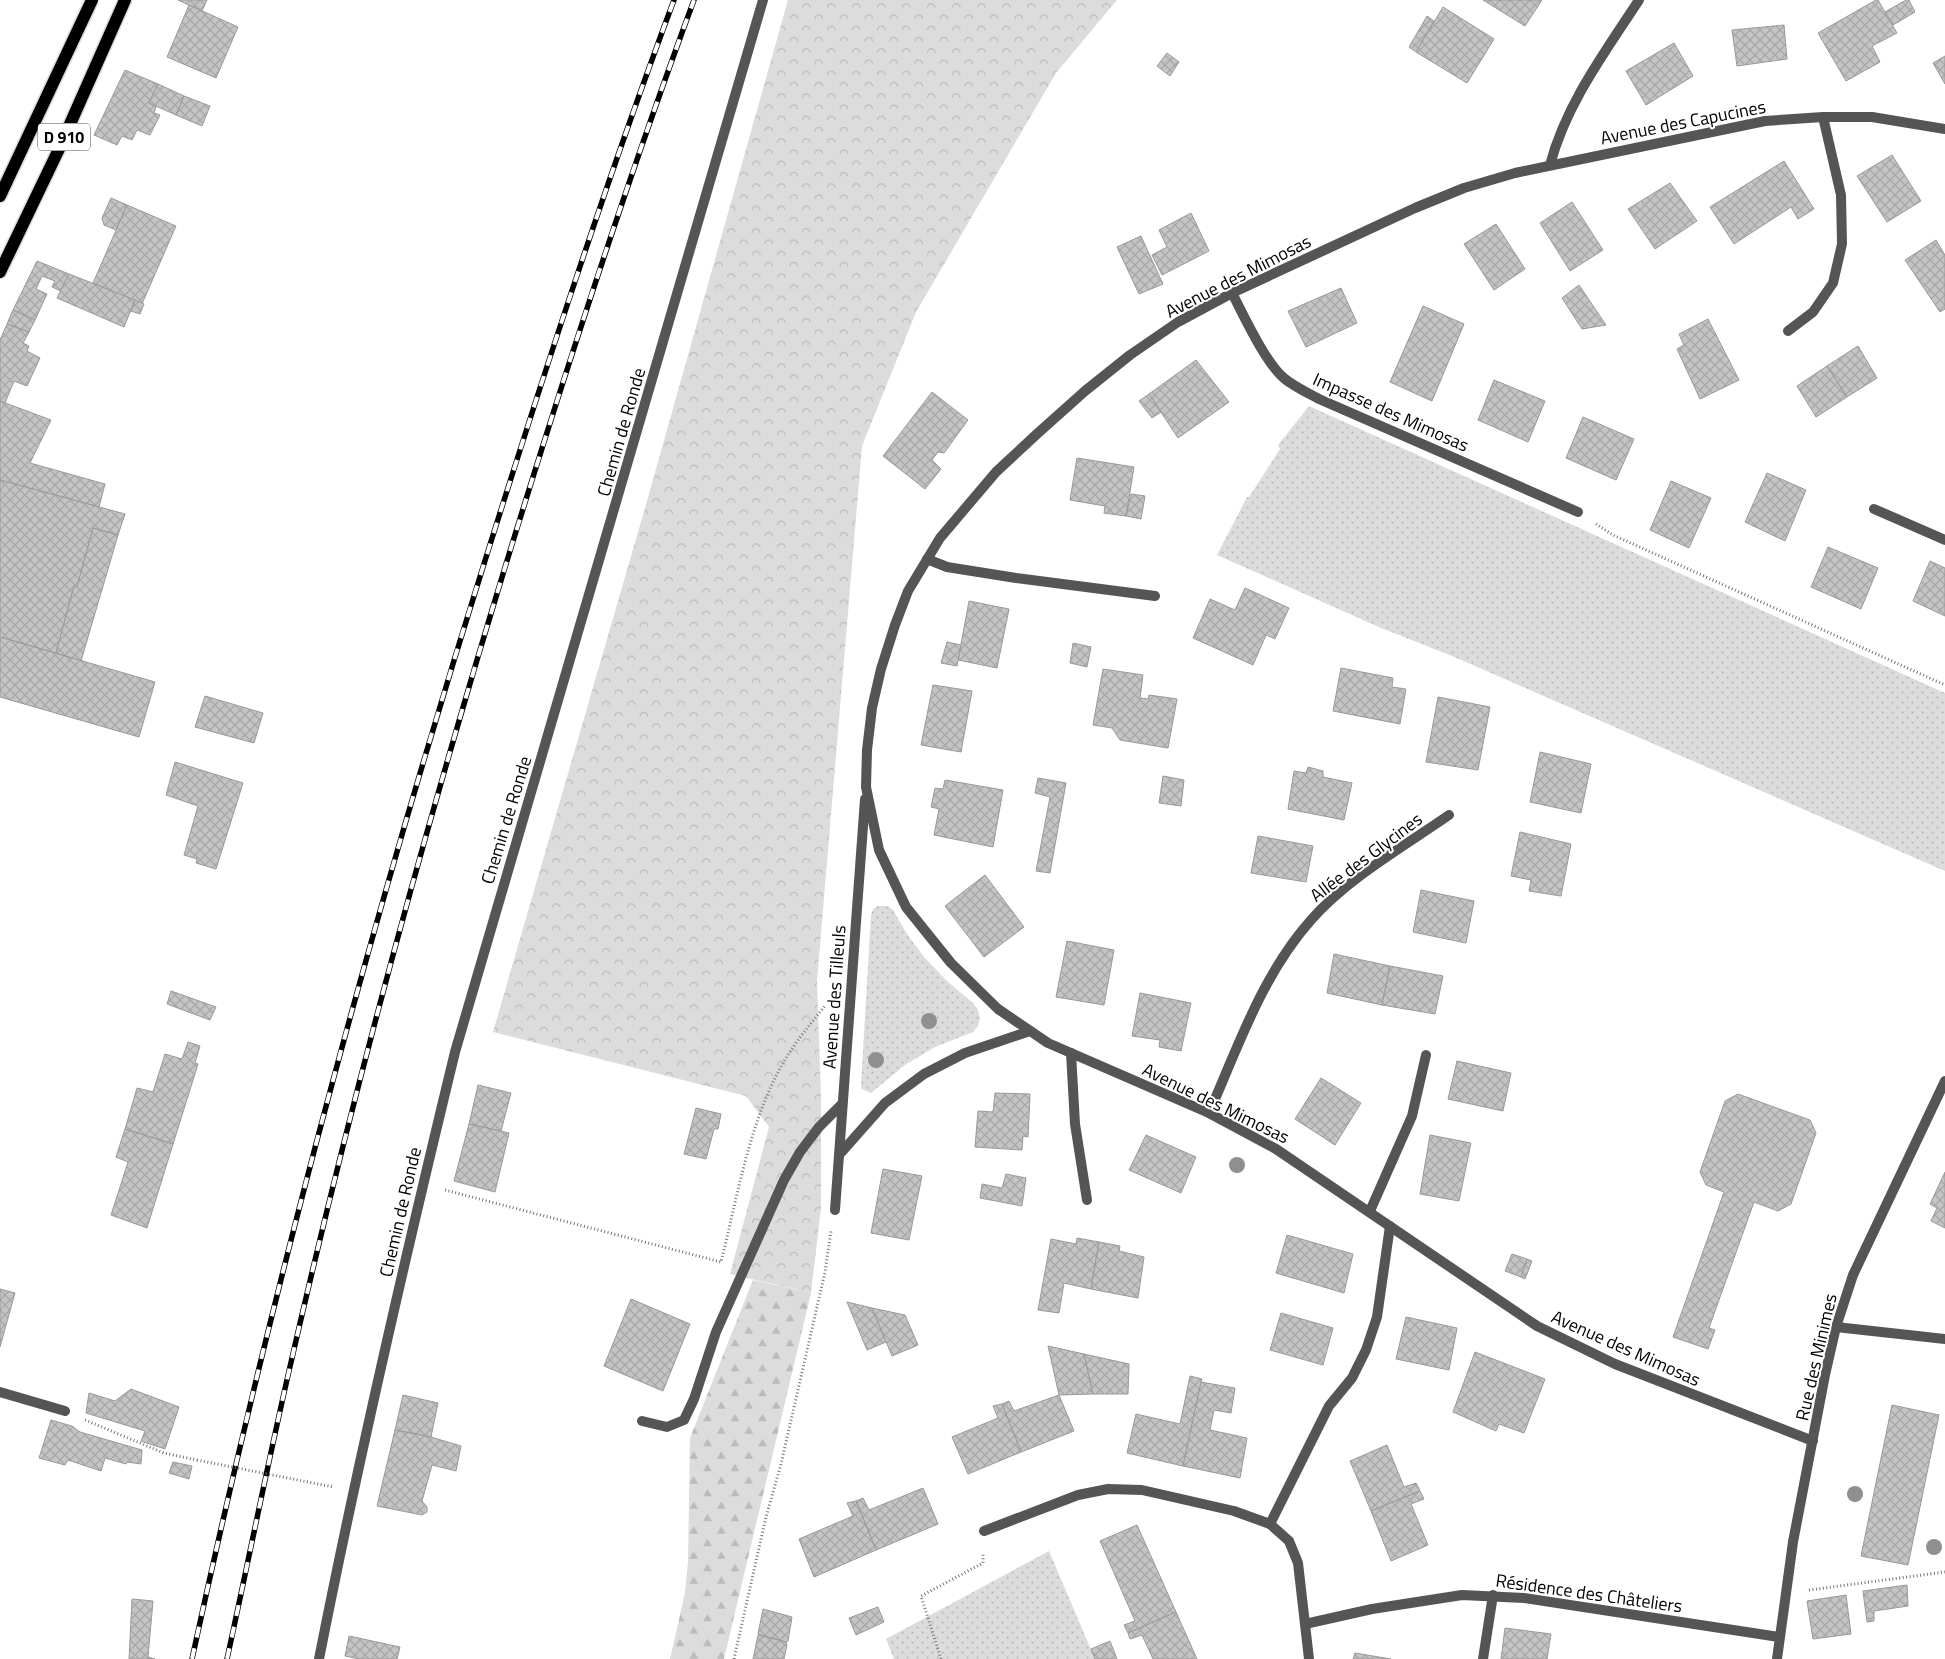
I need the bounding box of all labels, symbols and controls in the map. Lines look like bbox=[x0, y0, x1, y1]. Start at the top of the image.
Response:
street label: Avenue des Capucines bbox=[1598, 93, 1768, 151]
road number: D 910 bbox=[38, 124, 90, 150]
street label: Avenue des Mimosas bbox=[1160, 228, 1316, 324]
street label: Chemin de Ronde bbox=[590, 365, 652, 499]
street label: Impasse des Mimosas bbox=[1309, 365, 1473, 459]
street label: Chemin de Ronde bbox=[474, 753, 538, 887]
street label: Allée des Glycines bbox=[1304, 806, 1428, 908]
street label: Avenue des Tilleuls bbox=[816, 924, 852, 1070]
street label: Avenue des Mimosas bbox=[1138, 1056, 1294, 1150]
street label: Chemin de Ronde bbox=[372, 1144, 428, 1280]
street label: Rue des Minimes bbox=[1788, 1291, 1844, 1423]
street label: Avenue des Mimosas bbox=[1547, 1303, 1705, 1393]
street label: Résidence des Châteliers bbox=[1494, 1567, 1684, 1619]

